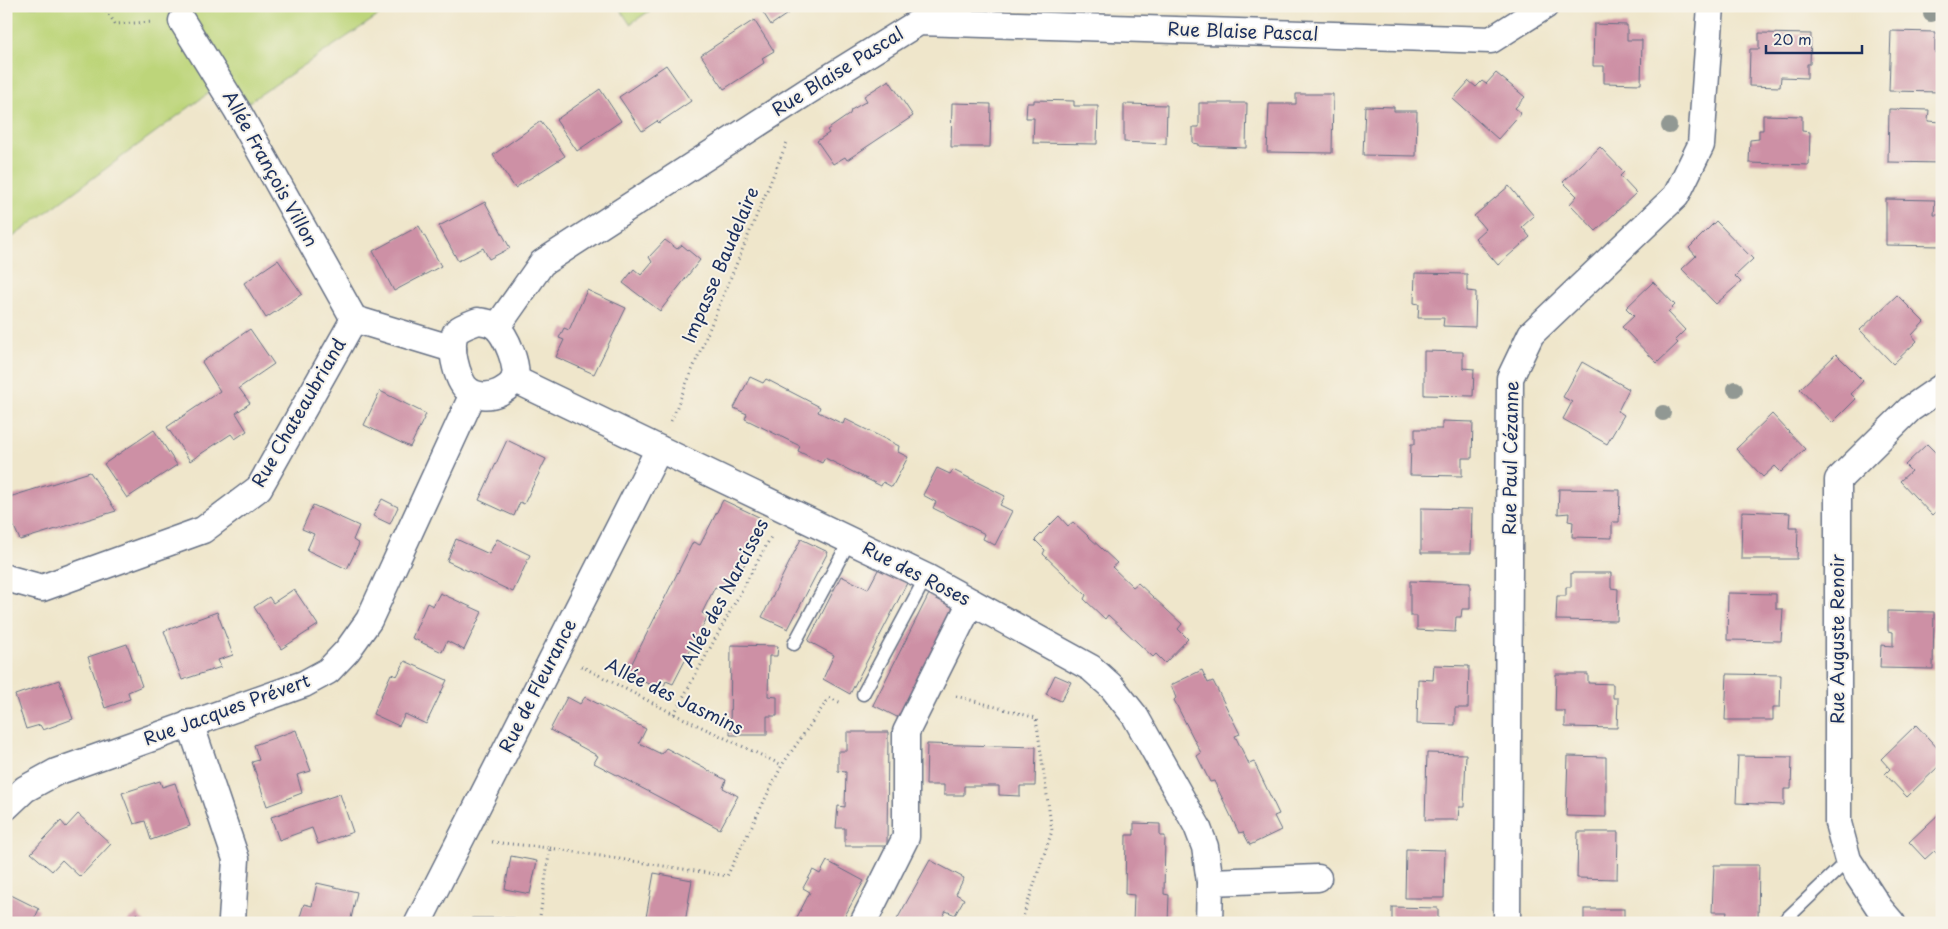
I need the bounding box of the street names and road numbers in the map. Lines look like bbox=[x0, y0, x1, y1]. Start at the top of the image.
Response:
street label: Rue Blaise Pascal bbox=[1167, 14, 1319, 47]
street label: Rue Blaise Pascal bbox=[766, 19, 908, 122]
street label: Allée François Villon bbox=[217, 85, 326, 251]
street label: Impasse Baudelaire bbox=[675, 182, 765, 347]
street label: Rue Chateaubriand bbox=[244, 333, 351, 492]
street label: Rue Paul Cézanne bbox=[1495, 381, 1524, 535]
street label: Allée des Narcisses bbox=[673, 513, 774, 671]
street label: Rue des Roses bbox=[858, 534, 975, 611]
street label: Rue Auguste Renoir bbox=[1823, 553, 1850, 724]
street label: Rue de Fleurance bbox=[491, 614, 582, 757]
street label: Allée des Jasmins bbox=[601, 650, 748, 741]
street label: Rue Jacques Prévert bbox=[139, 666, 314, 751]

